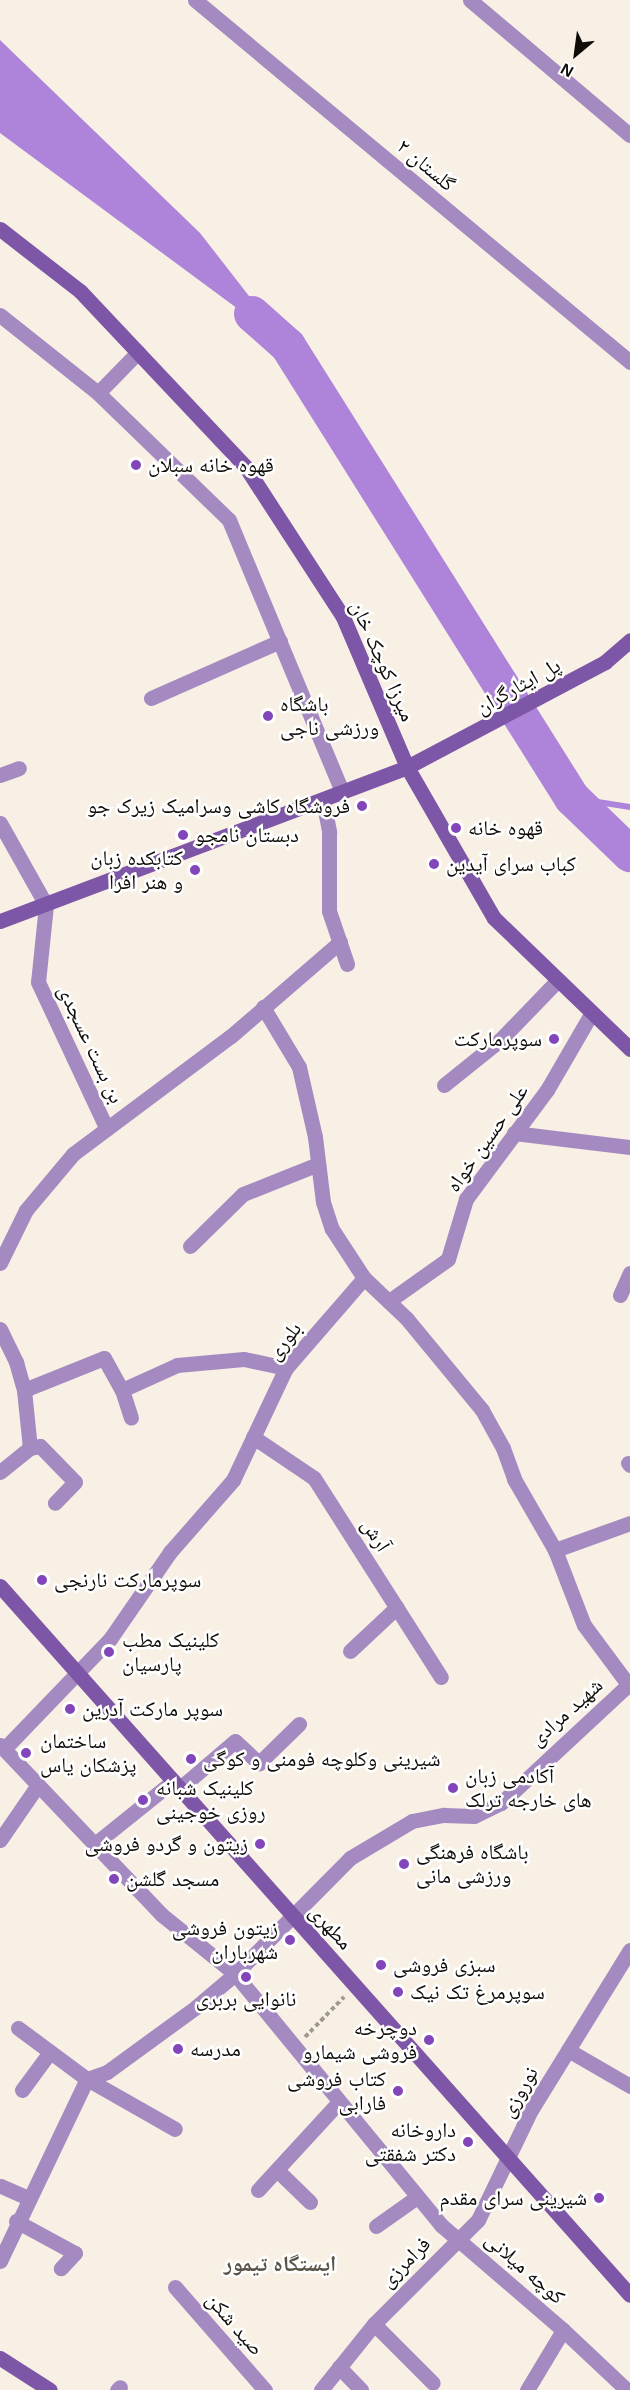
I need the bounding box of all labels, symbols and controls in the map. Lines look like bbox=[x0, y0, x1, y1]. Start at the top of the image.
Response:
north arrow bbox=[546, 24, 606, 84]
text: N bbox=[558, 60, 576, 80]
street label: گلستان ۲ bbox=[392, 133, 460, 197]
place label: قهوه خانه سبلان bbox=[148, 452, 274, 478]
marker: قهوه خانه سبلان bbox=[129, 458, 143, 472]
street label: میرزا کوچک خان bbox=[345, 597, 421, 725]
street label: پل ایثارگران bbox=[471, 652, 565, 720]
place label: باشگاه ورزشی ناجی bbox=[280, 691, 379, 741]
marker: باشگاه ورزشی ناجی bbox=[261, 709, 275, 723]
place label: فروشگاه کاشی وسرامیک زیرک جو bbox=[87, 793, 350, 819]
marker: فروشگاه کاشی وسرامیک زیرک جو bbox=[355, 799, 369, 813]
place label: قهوه خانه bbox=[468, 815, 543, 841]
marker: قهوه خانه bbox=[449, 821, 463, 835]
place label: دبستان نامجو bbox=[195, 822, 299, 848]
marker: دبستان نامجو bbox=[176, 828, 190, 842]
place label: کتابکده زبان و هنر افرا bbox=[90, 845, 183, 895]
place label: کباب سرای آیدین bbox=[446, 851, 576, 877]
marker: کباب سرای آیدین bbox=[427, 857, 441, 871]
marker: کتابکده زبان و هنر افرا bbox=[188, 863, 202, 877]
street label: بن بست عسجدی bbox=[53, 981, 129, 1107]
place label: سوپرمارکت bbox=[454, 1026, 542, 1052]
marker: سوپرمارکت bbox=[547, 1032, 561, 1046]
street label: علی حسین خواه bbox=[441, 1079, 533, 1197]
street label: بلوری bbox=[261, 1317, 307, 1365]
street label: آرش bbox=[356, 1514, 396, 1556]
place label: سوپرمارکت نارنجی bbox=[54, 1567, 201, 1593]
marker: سوپرمارکت نارنجی bbox=[35, 1573, 49, 1587]
place label: کلینیک مطب پارسیان bbox=[122, 1627, 219, 1677]
marker: کلینیک مطب پارسیان bbox=[100, 1643, 118, 1661]
street label: شهید مرادی bbox=[524, 1673, 608, 1751]
place label: سوپر مارکت آدرین bbox=[82, 1696, 223, 1722]
marker: سوپر مارکت آدرین bbox=[63, 1702, 77, 1716]
place label: ساختمان پزشکان یاس bbox=[40, 1728, 136, 1778]
marker: ساختمان پزشکان یاس bbox=[17, 1744, 35, 1762]
place label: شیرینی وکلوچه فومنی و کوگی bbox=[203, 1746, 441, 1772]
marker: شیرینی وکلوچه فومنی و کوگی bbox=[184, 1752, 198, 1766]
place label: آکادمی زبان های خارجه ترلک bbox=[465, 1763, 592, 1813]
place label: کلینیک شبانه روزی خوجینی bbox=[156, 1775, 266, 1825]
marker: آکادمی زبان های خارجه ترلک bbox=[446, 1781, 460, 1795]
marker: کلینیک شبانه روزی خوجینی bbox=[134, 1791, 152, 1809]
place label: زیتون و گردو فروشی bbox=[85, 1831, 248, 1857]
marker: زیتون و گردو فروشی bbox=[253, 1837, 267, 1851]
place label: باشگاه فرهنگی ورزشی مانی bbox=[416, 1839, 528, 1889]
marker: باشگاه فرهنگی ورزشی مانی bbox=[397, 1857, 411, 1871]
place label: مسجد گلشن bbox=[126, 1866, 219, 1892]
marker: مسجد گلشن bbox=[107, 1872, 121, 1886]
street label: مطهری bbox=[304, 1899, 358, 1955]
place label: زیتون فروشی شهرباران bbox=[172, 1915, 278, 1965]
marker: زیتون فروشی شهرباران bbox=[283, 1933, 297, 1947]
place label: سبزی فروشی bbox=[393, 1952, 496, 1978]
marker: سبزی فروشی bbox=[374, 1958, 388, 1972]
marker: نانوایی بربری bbox=[239, 1970, 253, 1984]
place label: سوپرمرغ تک نیک bbox=[410, 1979, 545, 2005]
marker: سوپرمرغ تک نیک bbox=[391, 1985, 405, 1999]
place label: نانوایی بربری bbox=[196, 1986, 296, 2012]
place label: دوچرخه فروشی شیمارو bbox=[302, 2015, 417, 2065]
marker: دوچرخه فروشی شیمارو bbox=[422, 2033, 436, 2047]
place label: مدرسه bbox=[190, 2036, 241, 2062]
marker: مدرسه bbox=[171, 2042, 185, 2056]
street label: نوروزی bbox=[494, 2062, 544, 2122]
place label: کتاب فروشی فارابی bbox=[287, 2066, 386, 2116]
marker: کتاب فروشی فارابی bbox=[391, 2084, 405, 2098]
place label: داروخانه دکتر شفقتی bbox=[365, 2117, 456, 2167]
marker: داروخانه دکتر شفقتی bbox=[461, 2135, 475, 2149]
place label: شیرینی سرای مقدم bbox=[440, 2185, 587, 2211]
marker: شیرینی سرای مقدم bbox=[592, 2191, 606, 2205]
street label: کوچه میلانی bbox=[480, 2227, 570, 2309]
street label: فرامرزی bbox=[374, 2231, 436, 2293]
district label: ایستگاه تیمور bbox=[224, 2251, 336, 2277]
street label: صید شکن bbox=[201, 2287, 269, 2361]

